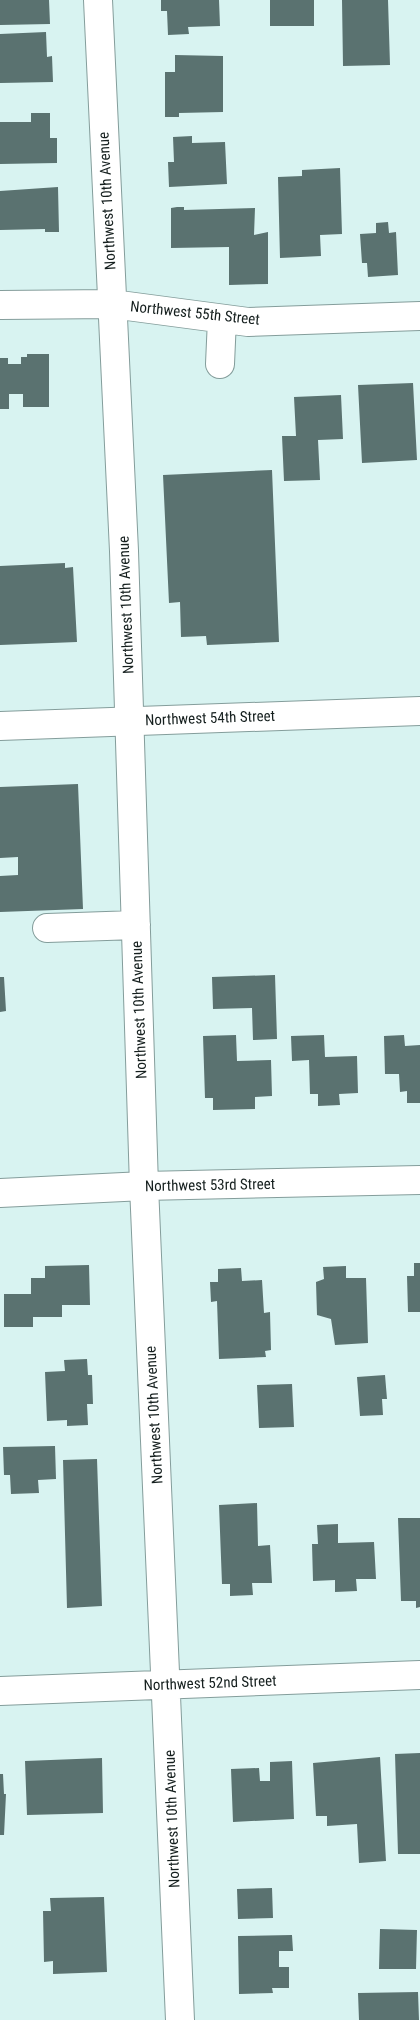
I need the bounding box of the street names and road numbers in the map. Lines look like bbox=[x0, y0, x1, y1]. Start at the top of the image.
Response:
street label: Northwest 10th Avenue bbox=[94, 132, 120, 270]
street label: Northwest 55th Street bbox=[129, 297, 261, 329]
street label: Northwest 10th Avenue bbox=[115, 536, 137, 674]
street label: Northwest 54th Street bbox=[145, 707, 275, 729]
street label: Northwest 10th Avenue bbox=[128, 941, 150, 1079]
street label: Northwest 53rd Street bbox=[145, 1175, 275, 1195]
street label: Northwest 10th Avenue bbox=[141, 1346, 167, 1484]
street label: Northwest 52nd Street bbox=[143, 1672, 277, 1694]
street label: Northwest 10th Avenue bbox=[161, 1750, 183, 1888]

